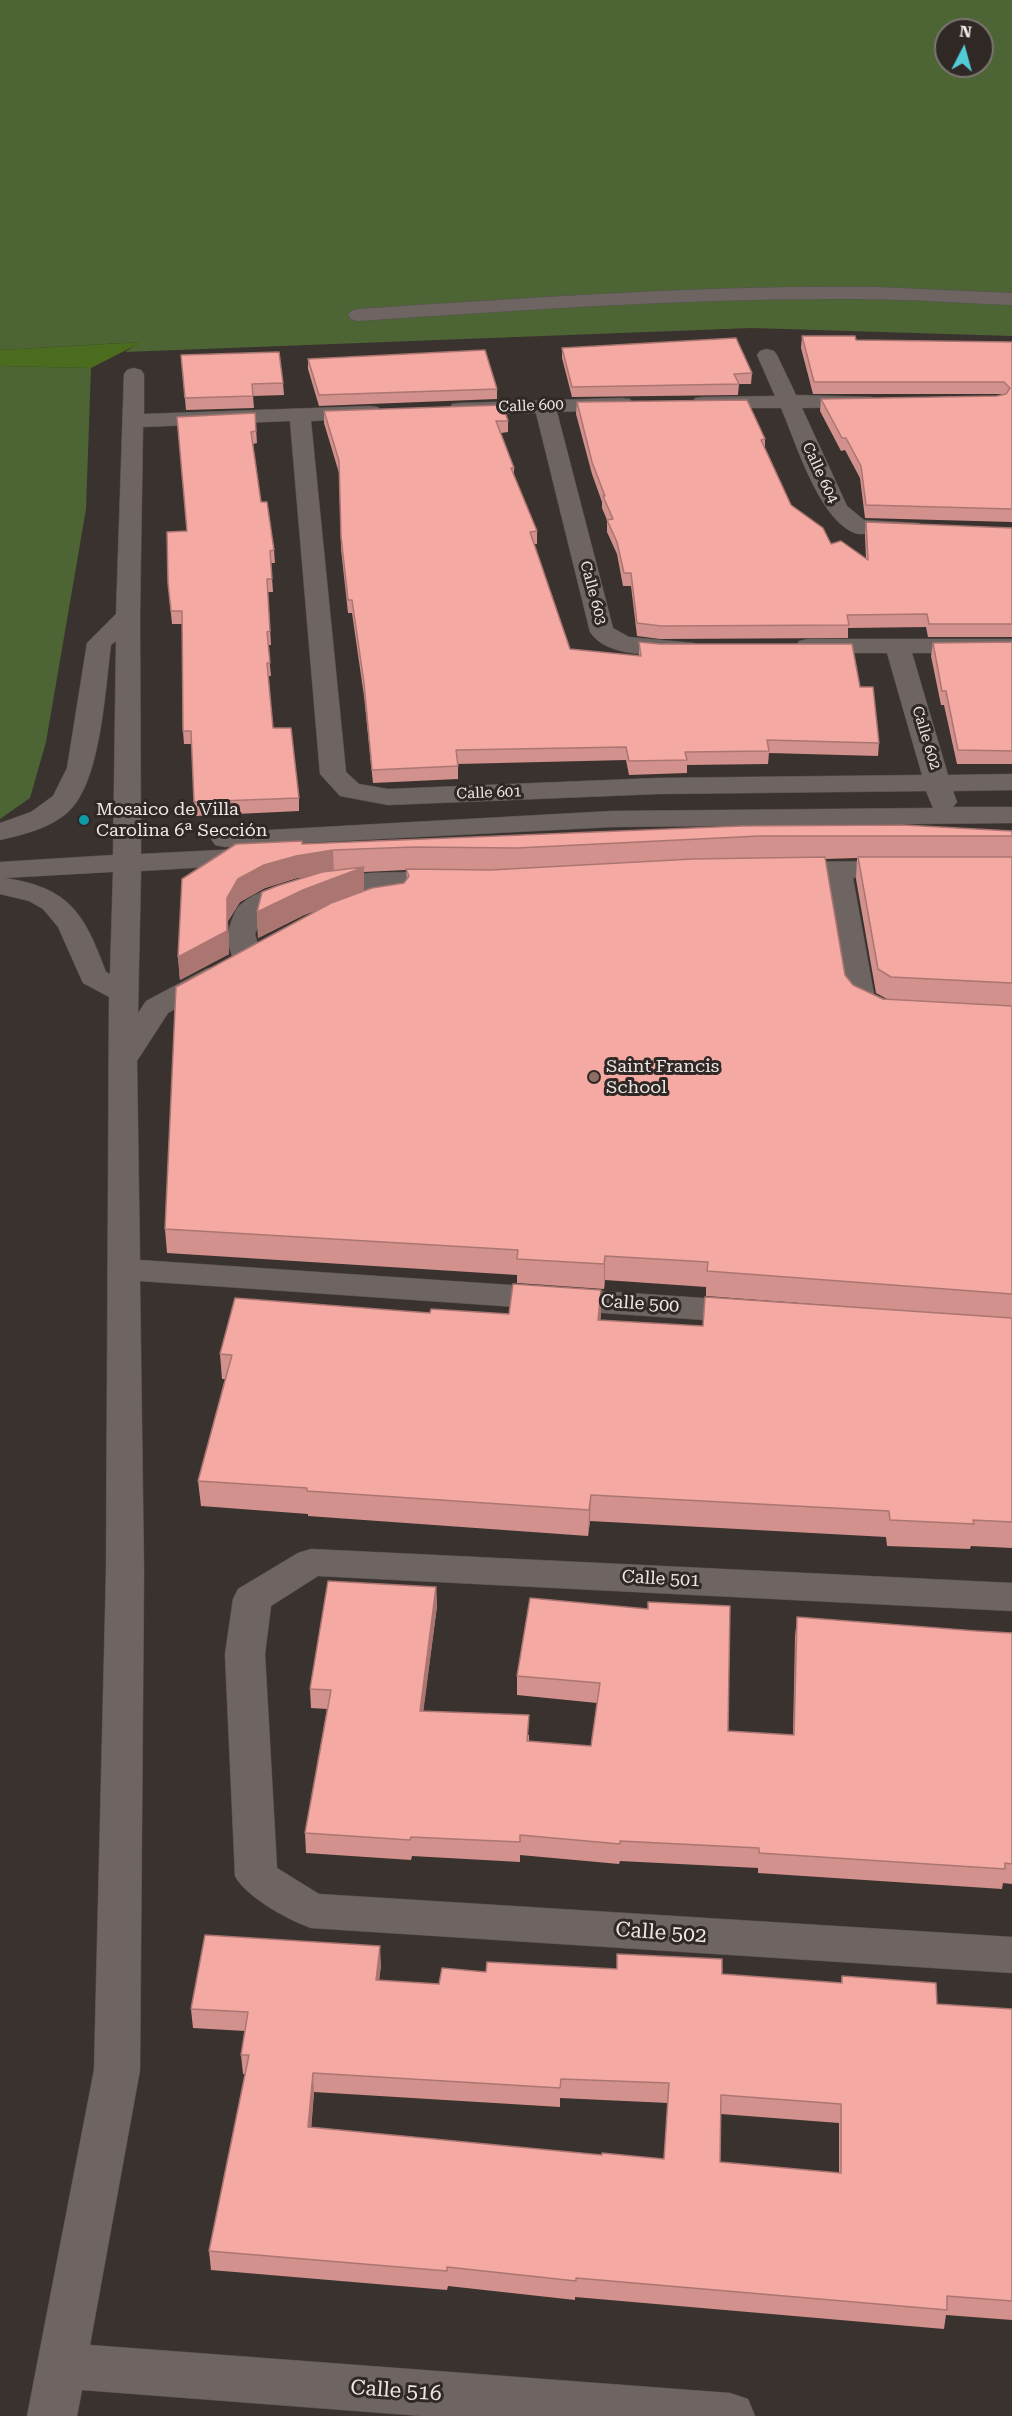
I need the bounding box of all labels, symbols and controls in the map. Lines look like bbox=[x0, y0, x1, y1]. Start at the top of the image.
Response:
north arrow bbox=[934, 18, 994, 78]
text: N bbox=[959, 21, 973, 42]
street label: Calle 600 bbox=[498, 396, 564, 416]
street label: Calle 604 bbox=[798, 440, 842, 506]
street label: Calle 603 bbox=[576, 559, 610, 627]
street label: Calle 602 bbox=[908, 704, 944, 772]
street label: Calle 601 bbox=[456, 783, 522, 803]
place label: Mosaico de Villa Carolina 6ª Sección bbox=[96, 799, 267, 842]
marker: Mosaico de Villa Carolina 6ª Sección bbox=[77, 813, 91, 827]
place label: Saint Francis School bbox=[606, 1056, 719, 1098]
marker: Saint Francis School bbox=[587, 1070, 601, 1084]
street label: Calle 500 bbox=[600, 1290, 680, 1318]
street label: Calle 501 bbox=[621, 1566, 701, 1592]
street label: Calle 502 bbox=[614, 1917, 708, 1949]
street label: Calle 516 bbox=[349, 2375, 443, 2407]

